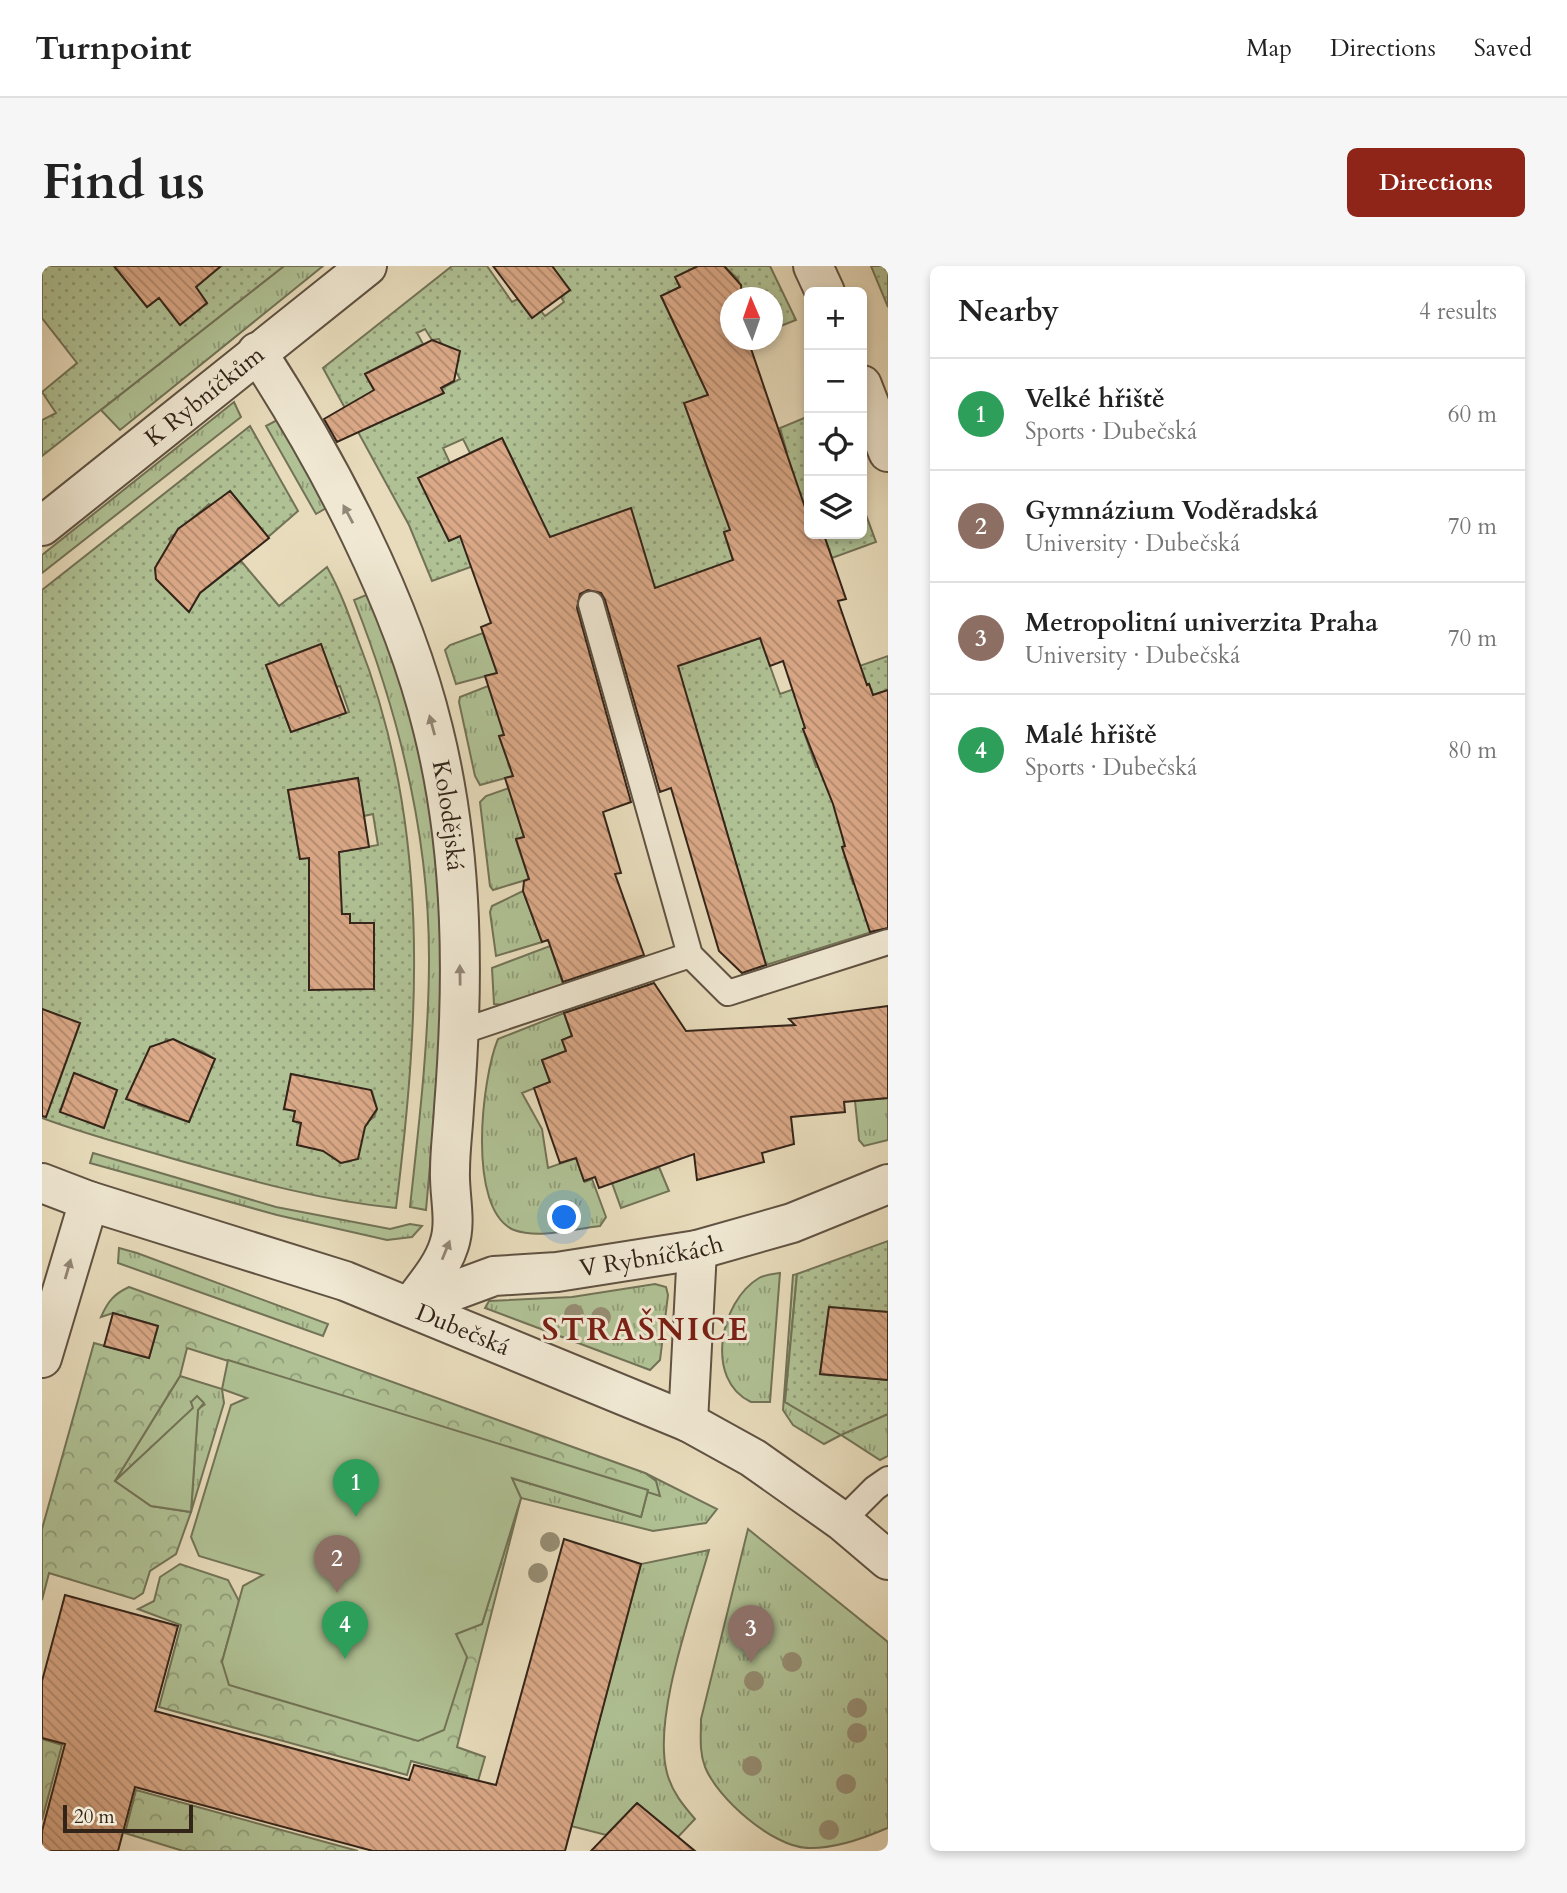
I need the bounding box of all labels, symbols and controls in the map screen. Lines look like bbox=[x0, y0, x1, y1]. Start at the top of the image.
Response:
text: Turnpoint bbox=[35, 26, 191, 71]
text: Map bbox=[1246, 32, 1292, 65]
text: Directions bbox=[1330, 32, 1436, 65]
text: Saved bbox=[1474, 32, 1532, 65]
button: Directions bbox=[1347, 148, 1525, 217]
text: Find us bbox=[42, 149, 205, 216]
north arrow bbox=[720, 287, 783, 350]
map controls bbox=[804, 287, 867, 539]
button: + bbox=[804, 287, 867, 350]
text: Nearby bbox=[958, 291, 1059, 332]
text: 4 results bbox=[1419, 296, 1497, 327]
street label: K Rybníčkům bbox=[138, 338, 272, 454]
button: − bbox=[804, 350, 867, 413]
text: Velké hřiště bbox=[1025, 381, 1165, 416]
text: 1 bbox=[975, 399, 987, 430]
text: 60 m bbox=[1448, 399, 1497, 430]
button: locate bbox=[804, 413, 867, 476]
text: Sports · Dubečská bbox=[1025, 416, 1197, 447]
button: layers bbox=[804, 476, 867, 539]
text: Gymnázium Voděradská bbox=[1025, 493, 1318, 528]
one-way arrow bbox=[343, 504, 355, 524]
text: 2 bbox=[975, 511, 987, 542]
text: 70 m bbox=[1448, 511, 1497, 542]
text: University · Dubečská bbox=[1025, 528, 1240, 559]
text: Metropolitní univerzita Praha bbox=[1025, 605, 1378, 640]
text: 3 bbox=[975, 623, 987, 654]
text: 70 m bbox=[1448, 623, 1497, 654]
text: University · Dubečská bbox=[1025, 640, 1240, 671]
one-way arrow bbox=[426, 714, 437, 736]
text: Malé hřiště bbox=[1025, 717, 1157, 752]
text: 4 bbox=[975, 735, 987, 766]
text: 80 m bbox=[1448, 735, 1497, 766]
text: Sports · Dubečská bbox=[1025, 752, 1197, 783]
street label: Kolodějská bbox=[424, 757, 472, 873]
one-way arrow bbox=[454, 964, 465, 986]
your location bbox=[547, 1200, 581, 1234]
street label: V Rybníčkách bbox=[577, 1227, 727, 1285]
one-way arrow bbox=[440, 1240, 452, 1260]
one-way arrow bbox=[63, 1258, 73, 1279]
street label: Dubečská bbox=[411, 1295, 515, 1364]
district label: STRAŠNICE bbox=[542, 1308, 750, 1352]
pin: 1 bbox=[333, 1459, 379, 1517]
pin: 2 bbox=[314, 1535, 360, 1593]
pin: 4 bbox=[322, 1601, 368, 1659]
pin: 3 bbox=[728, 1605, 774, 1663]
scale bar bbox=[63, 1802, 192, 1834]
text: 20 m bbox=[74, 1804, 115, 1830]

